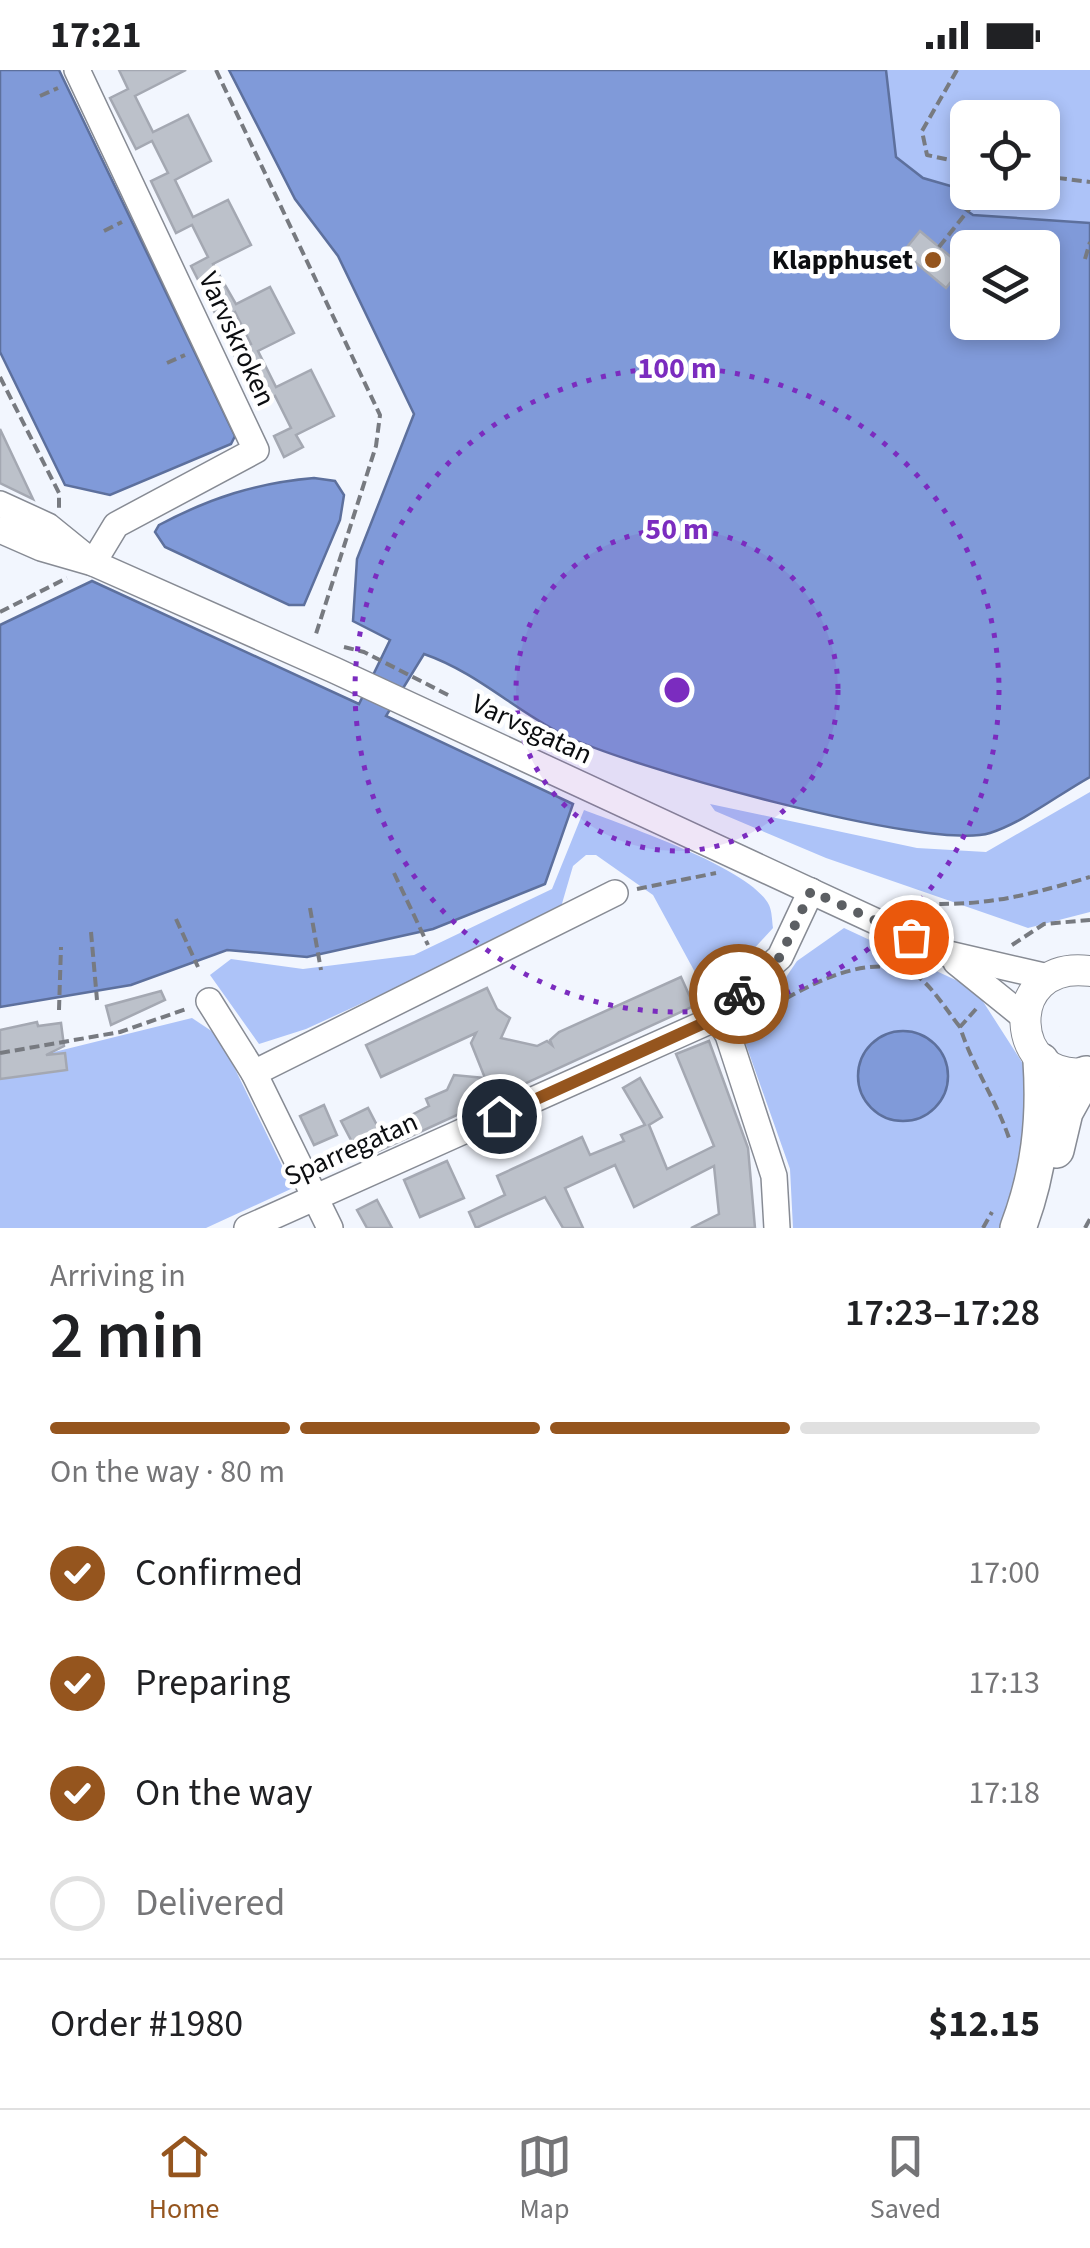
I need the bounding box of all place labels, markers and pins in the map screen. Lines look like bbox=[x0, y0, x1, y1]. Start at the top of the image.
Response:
place label: Klapphuset bbox=[772, 240, 913, 280]
marker: Klapphuset bbox=[922, 249, 944, 271]
centre of rings bbox=[659, 672, 695, 708]
pin bbox=[869, 895, 954, 980]
pin bbox=[457, 1074, 542, 1159]

